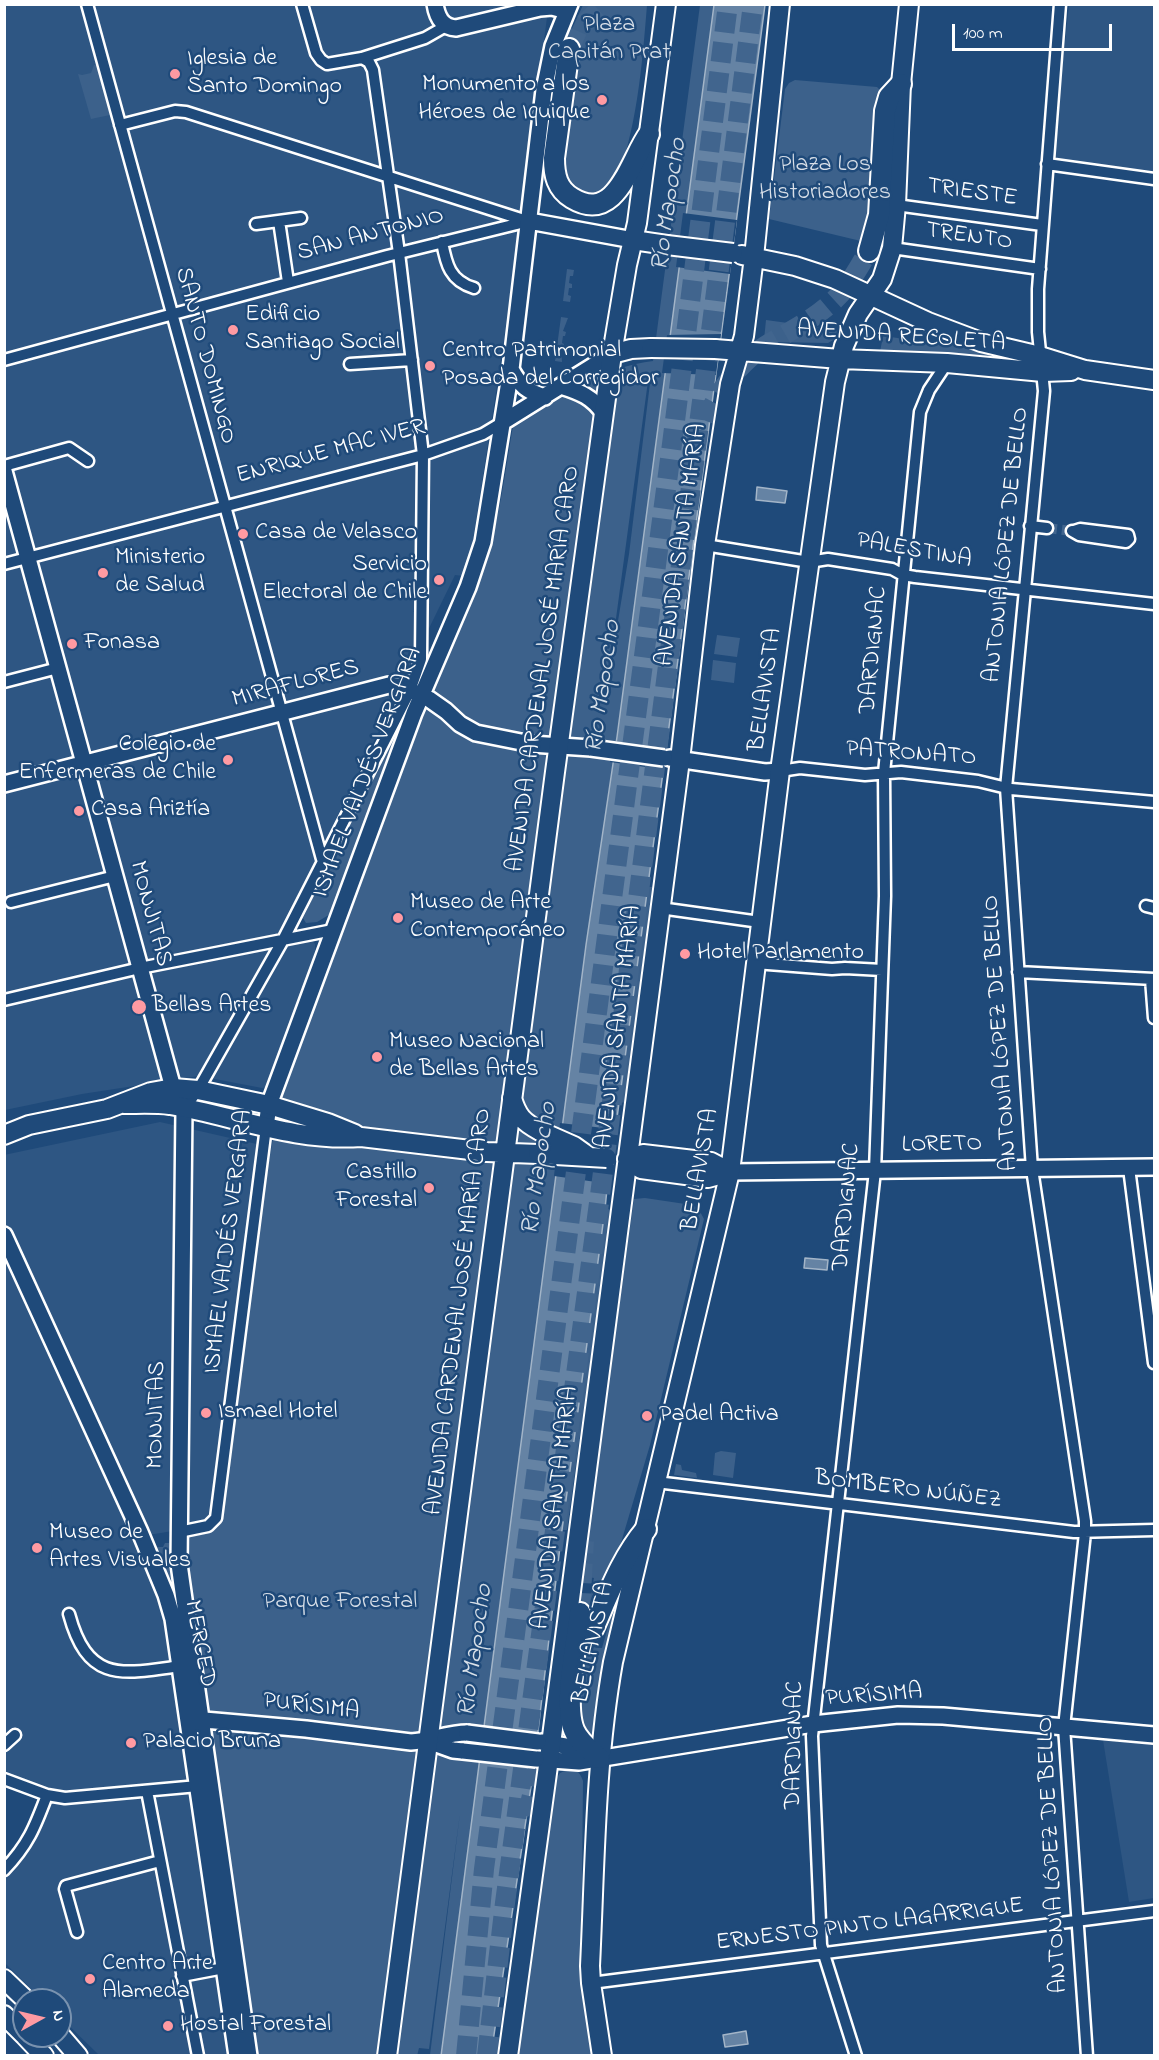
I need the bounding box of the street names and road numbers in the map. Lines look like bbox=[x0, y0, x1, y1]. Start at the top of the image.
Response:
street label: TRIESTE bbox=[925, 173, 1019, 215]
street label: SAN ANTONIO bbox=[295, 203, 447, 269]
street label: TRENTO bbox=[924, 218, 1014, 258]
street label: SANTO DOMINGO bbox=[167, 264, 241, 448]
street label: AVENIDA RECOLETA bbox=[796, 316, 1006, 360]
street label: ANTONIA LÓPEZ DE BELLO bbox=[979, 406, 1037, 684]
street label: ENRIQUE MAC IVER bbox=[234, 414, 428, 492]
street label: AVENIDA SANTA MARÍA bbox=[652, 422, 714, 668]
street label: AVENIDA CARDENAL JOSÉ MARÍA CARO bbox=[502, 464, 588, 874]
street label: PALESTINA bbox=[854, 528, 974, 576]
street label: DARDIGNAC bbox=[855, 585, 895, 715]
street label: BELLAVISTA bbox=[744, 627, 790, 753]
street label: ISMAEL VALDÉS VERGARA bbox=[308, 644, 430, 902]
street label: MIRAFLORES bbox=[229, 654, 363, 716]
street label: PATRONATO bbox=[845, 736, 977, 774]
street label: MONJITAS bbox=[121, 858, 177, 970]
street label: ANTONIA LÓPEZ DE BELLO bbox=[978, 894, 1026, 1172]
street label: AVENIDA SANTA MARÍA bbox=[591, 904, 649, 1150]
street label: BELLAVISTA bbox=[677, 1106, 727, 1234]
street label: AVENIDA CARDENAL JOSÉ MARÍA CARO bbox=[421, 1107, 499, 1517]
street label: ISMAEL VALDÉS VERGARA bbox=[200, 1108, 260, 1376]
street label: LORETO bbox=[901, 1131, 983, 1161]
street label: DARDIGNAC bbox=[828, 1142, 868, 1272]
street label: MONJITAS bbox=[143, 1361, 173, 1469]
street label: AVENIDA SANTA MARÍA bbox=[528, 1385, 586, 1631]
street label: BOMBERO NÚÑEZ bbox=[813, 1465, 1003, 1517]
street label: BELLAVISTA bbox=[568, 1579, 622, 1707]
street label: MERCED bbox=[175, 1598, 221, 1690]
street label: PURÍSIMA bbox=[825, 1679, 923, 1715]
street label: DARDIGNAC bbox=[780, 1681, 812, 1809]
street label: PURÍSIMA bbox=[261, 1688, 361, 1728]
street label: ANTONIA LÓPEZ DE BELLO bbox=[1032, 1716, 1076, 1994]
street label: ERNESTO PINTO LAGARRIGUE bbox=[715, 1893, 1025, 1959]

